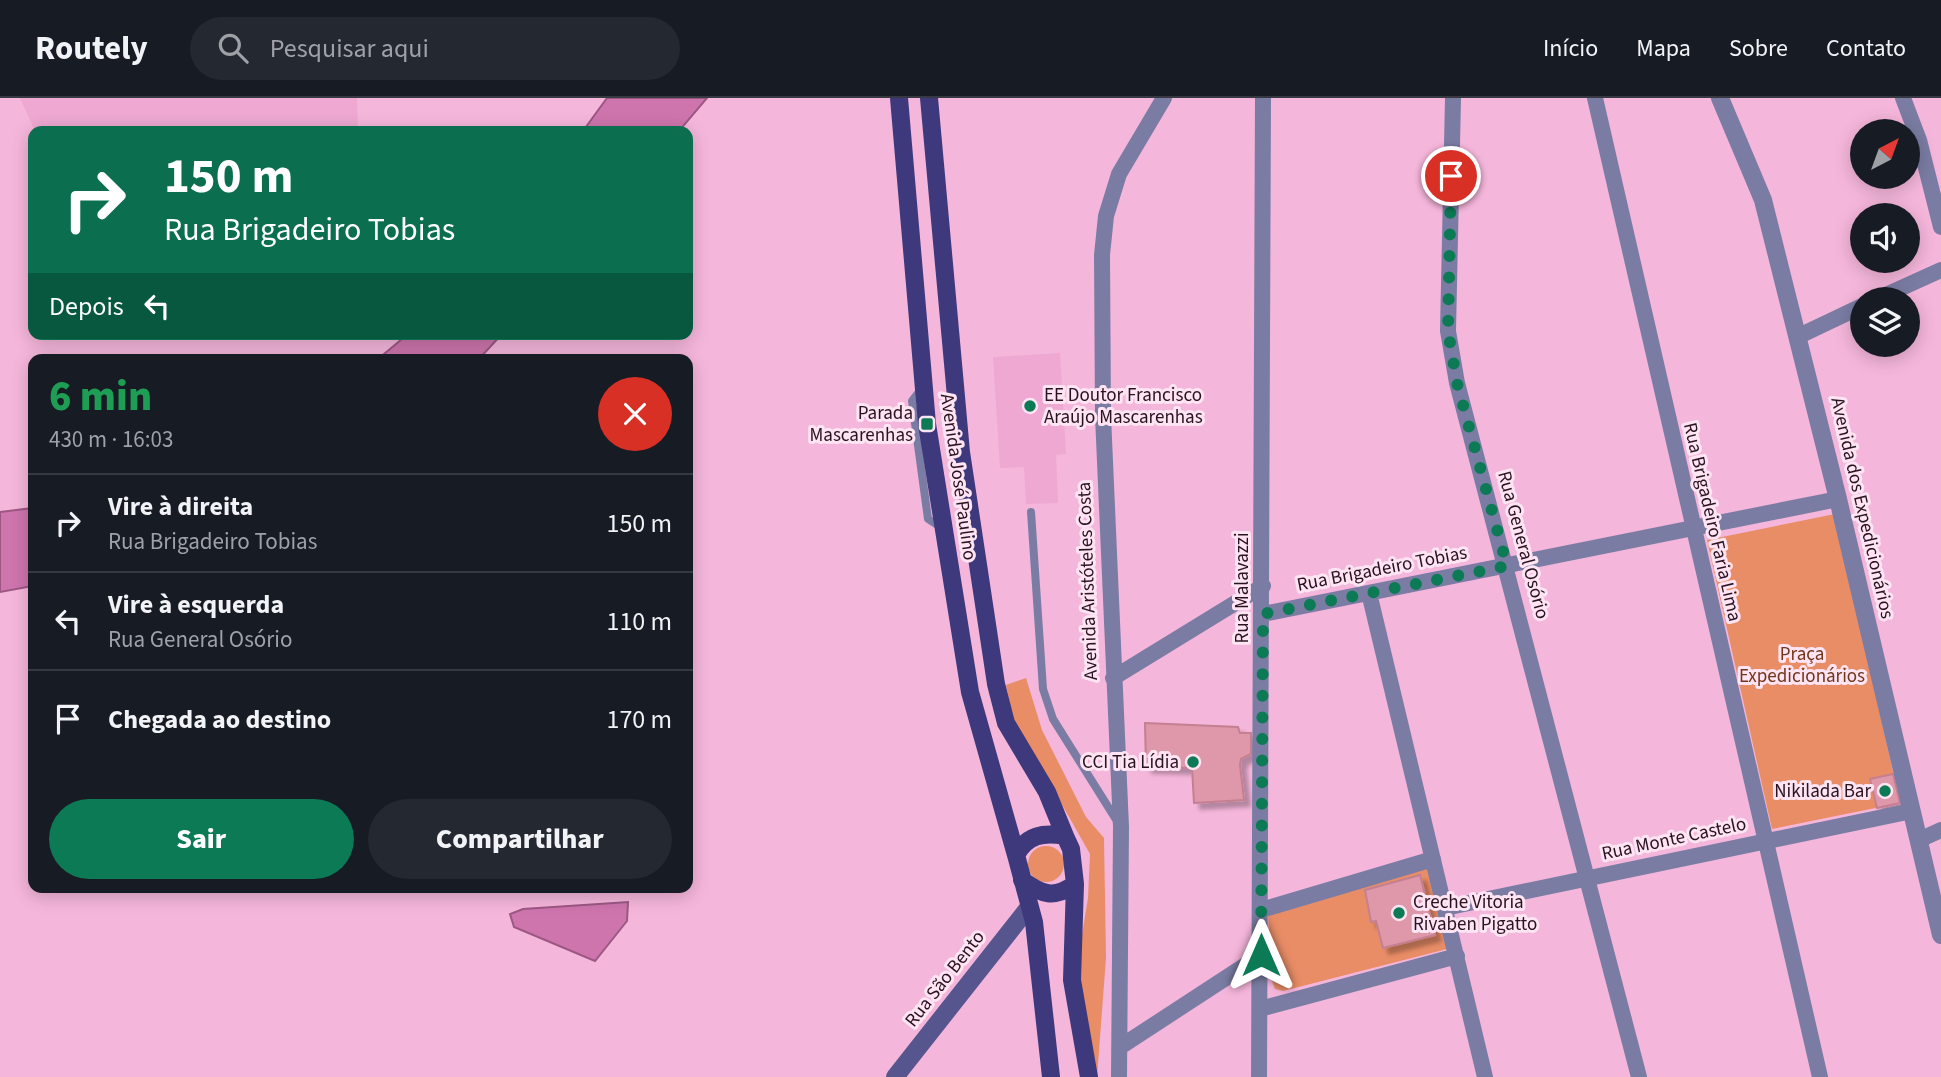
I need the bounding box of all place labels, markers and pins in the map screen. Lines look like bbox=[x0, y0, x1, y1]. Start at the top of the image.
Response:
pin bbox=[1421, 146, 1481, 206]
place label: EE Doutor Francisco Araújo Mascarenhas bbox=[1044, 382, 1203, 431]
marker: EE Doutor Francisco Araújo Mascarenhas bbox=[1022, 398, 1038, 414]
place label: Parada Mascarenhas bbox=[810, 400, 913, 449]
marker: Parada Mascarenhas bbox=[919, 416, 935, 432]
place label: CCI Tia Lídia bbox=[1082, 749, 1179, 776]
marker: CCI Tia Lídia bbox=[1185, 754, 1201, 770]
place label: Nikilada Bar bbox=[1774, 778, 1871, 805]
marker: Nikilada Bar bbox=[1877, 783, 1893, 799]
place label: Creche Vitoria Rivaben Pigatto bbox=[1413, 889, 1537, 938]
marker: Creche Vitoria Rivaben Pigatto bbox=[1391, 905, 1407, 921]

